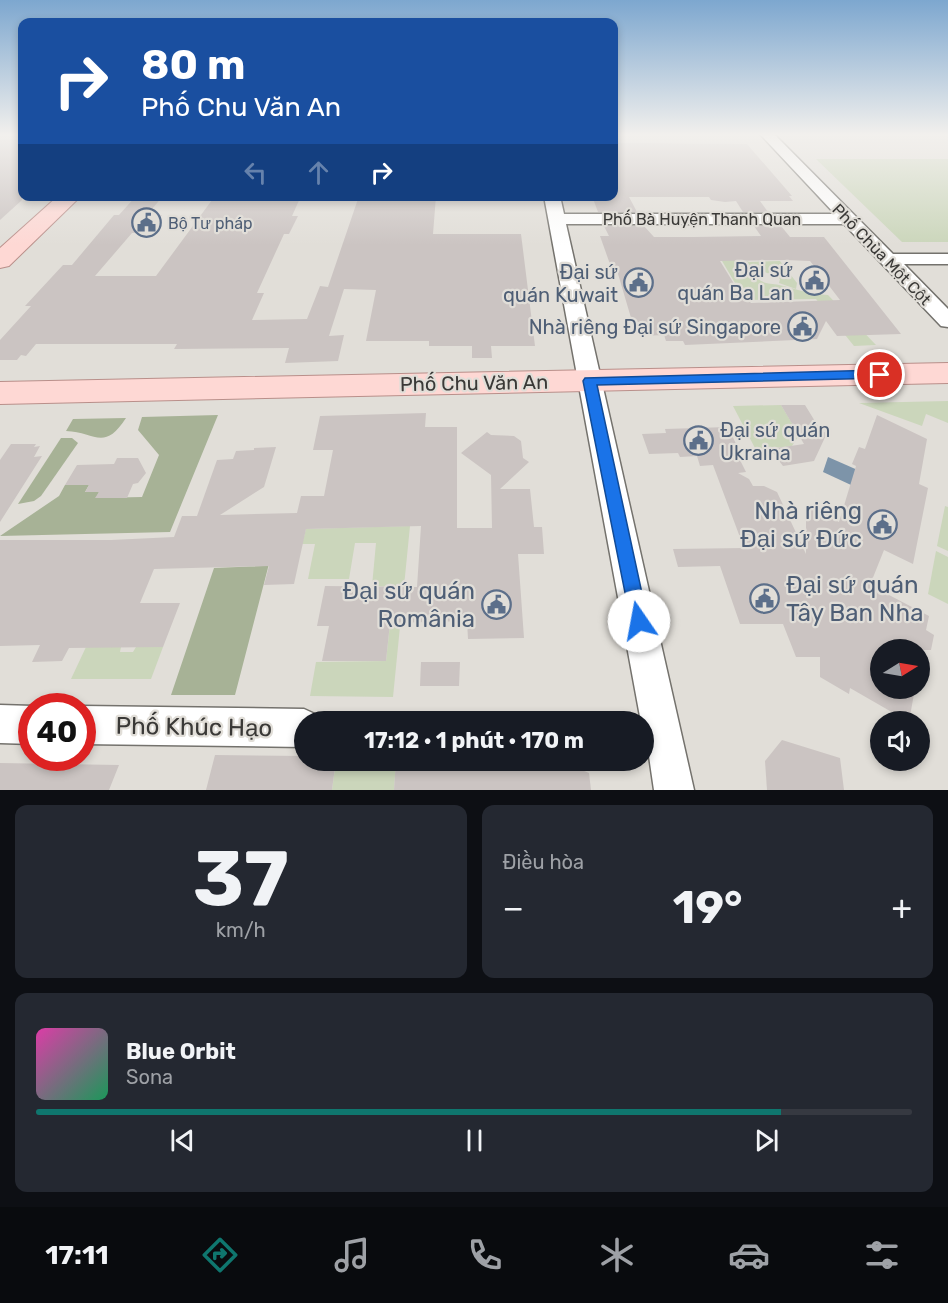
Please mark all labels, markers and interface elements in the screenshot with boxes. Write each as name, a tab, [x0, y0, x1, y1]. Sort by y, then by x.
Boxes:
text: 80 m	[141, 40, 245, 90]
icon: right	[42, 42, 120, 120]
text: Phố Chu Văn An	[141, 91, 341, 123]
icon: left	[239, 156, 272, 189]
icon: ahead	[302, 156, 335, 189]
icon: right	[365, 156, 398, 189]
street label: Phố Chùa Một Cột	[828, 199, 936, 309]
public building icon: Bộ Tư pháp	[131, 207, 163, 239]
street label: Phố Bà Huyện Thanh Quan	[603, 209, 801, 229]
place label: Bộ Tư pháp	[168, 214, 253, 233]
place label: Đại sứ quán Ba Lan	[677, 258, 793, 305]
place label: Đại sứ quán Kuwait	[503, 260, 618, 307]
public building icon: Đại sứ quán Ba Lan	[798, 265, 830, 297]
public building icon: Đại sứ quán Kuwait	[623, 267, 655, 299]
public building icon: Nhà riêng Đại sứ Singapore	[786, 311, 818, 343]
place label: Nhà riêng Đại sứ Singapore	[529, 315, 781, 339]
pin	[854, 349, 905, 400]
icon: arrive	[863, 358, 896, 391]
street label: Phố Chu Văn An	[400, 369, 548, 396]
place label: Đại sứ quán Ukraina	[720, 418, 830, 465]
public building icon: Đại sứ quán Ukraina	[683, 425, 715, 457]
place label: Nhà riêng Đại sứ Đức	[740, 497, 862, 553]
public building icon: Nhà riêng Đại sứ Đức	[867, 509, 899, 541]
place label: Đại sứ quán Tây Ban Nha	[786, 571, 923, 627]
place label: Đại sứ quán România	[342, 577, 475, 633]
public building icon: Đại sứ quán Tây Ban Nha	[749, 583, 781, 615]
public building icon: Đại sứ quán România	[480, 589, 512, 621]
position arrow	[607, 589, 671, 653]
north arrow	[870, 639, 930, 699]
map controls	[870, 639, 930, 771]
speed limit sign: 40	[18, 693, 96, 771]
street label: Phố Khúc Hạo	[115, 710, 273, 742]
button: sound	[870, 711, 930, 771]
text: 17:12 · 1 phút · 170 m	[364, 727, 584, 754]
text: 37	[193, 832, 289, 925]
text: Điều hòa	[503, 850, 584, 874]
text: 19°	[673, 881, 743, 934]
text: −	[503, 888, 524, 927]
text: +	[891, 888, 912, 927]
text: km/h	[216, 918, 266, 942]
text: Blue Orbit	[126, 1038, 236, 1065]
text: Sona	[126, 1065, 173, 1089]
icon: previous	[166, 1124, 199, 1157]
icon: pause	[458, 1124, 491, 1157]
icon: next	[750, 1124, 783, 1157]
icon: directions	[199, 1234, 241, 1276]
icon: music	[331, 1234, 373, 1276]
icon: phone	[464, 1234, 506, 1276]
icon: climate	[596, 1234, 638, 1276]
icon: car	[728, 1234, 770, 1276]
icon: filters	[861, 1234, 903, 1276]
text: 17:11	[45, 1239, 109, 1271]

